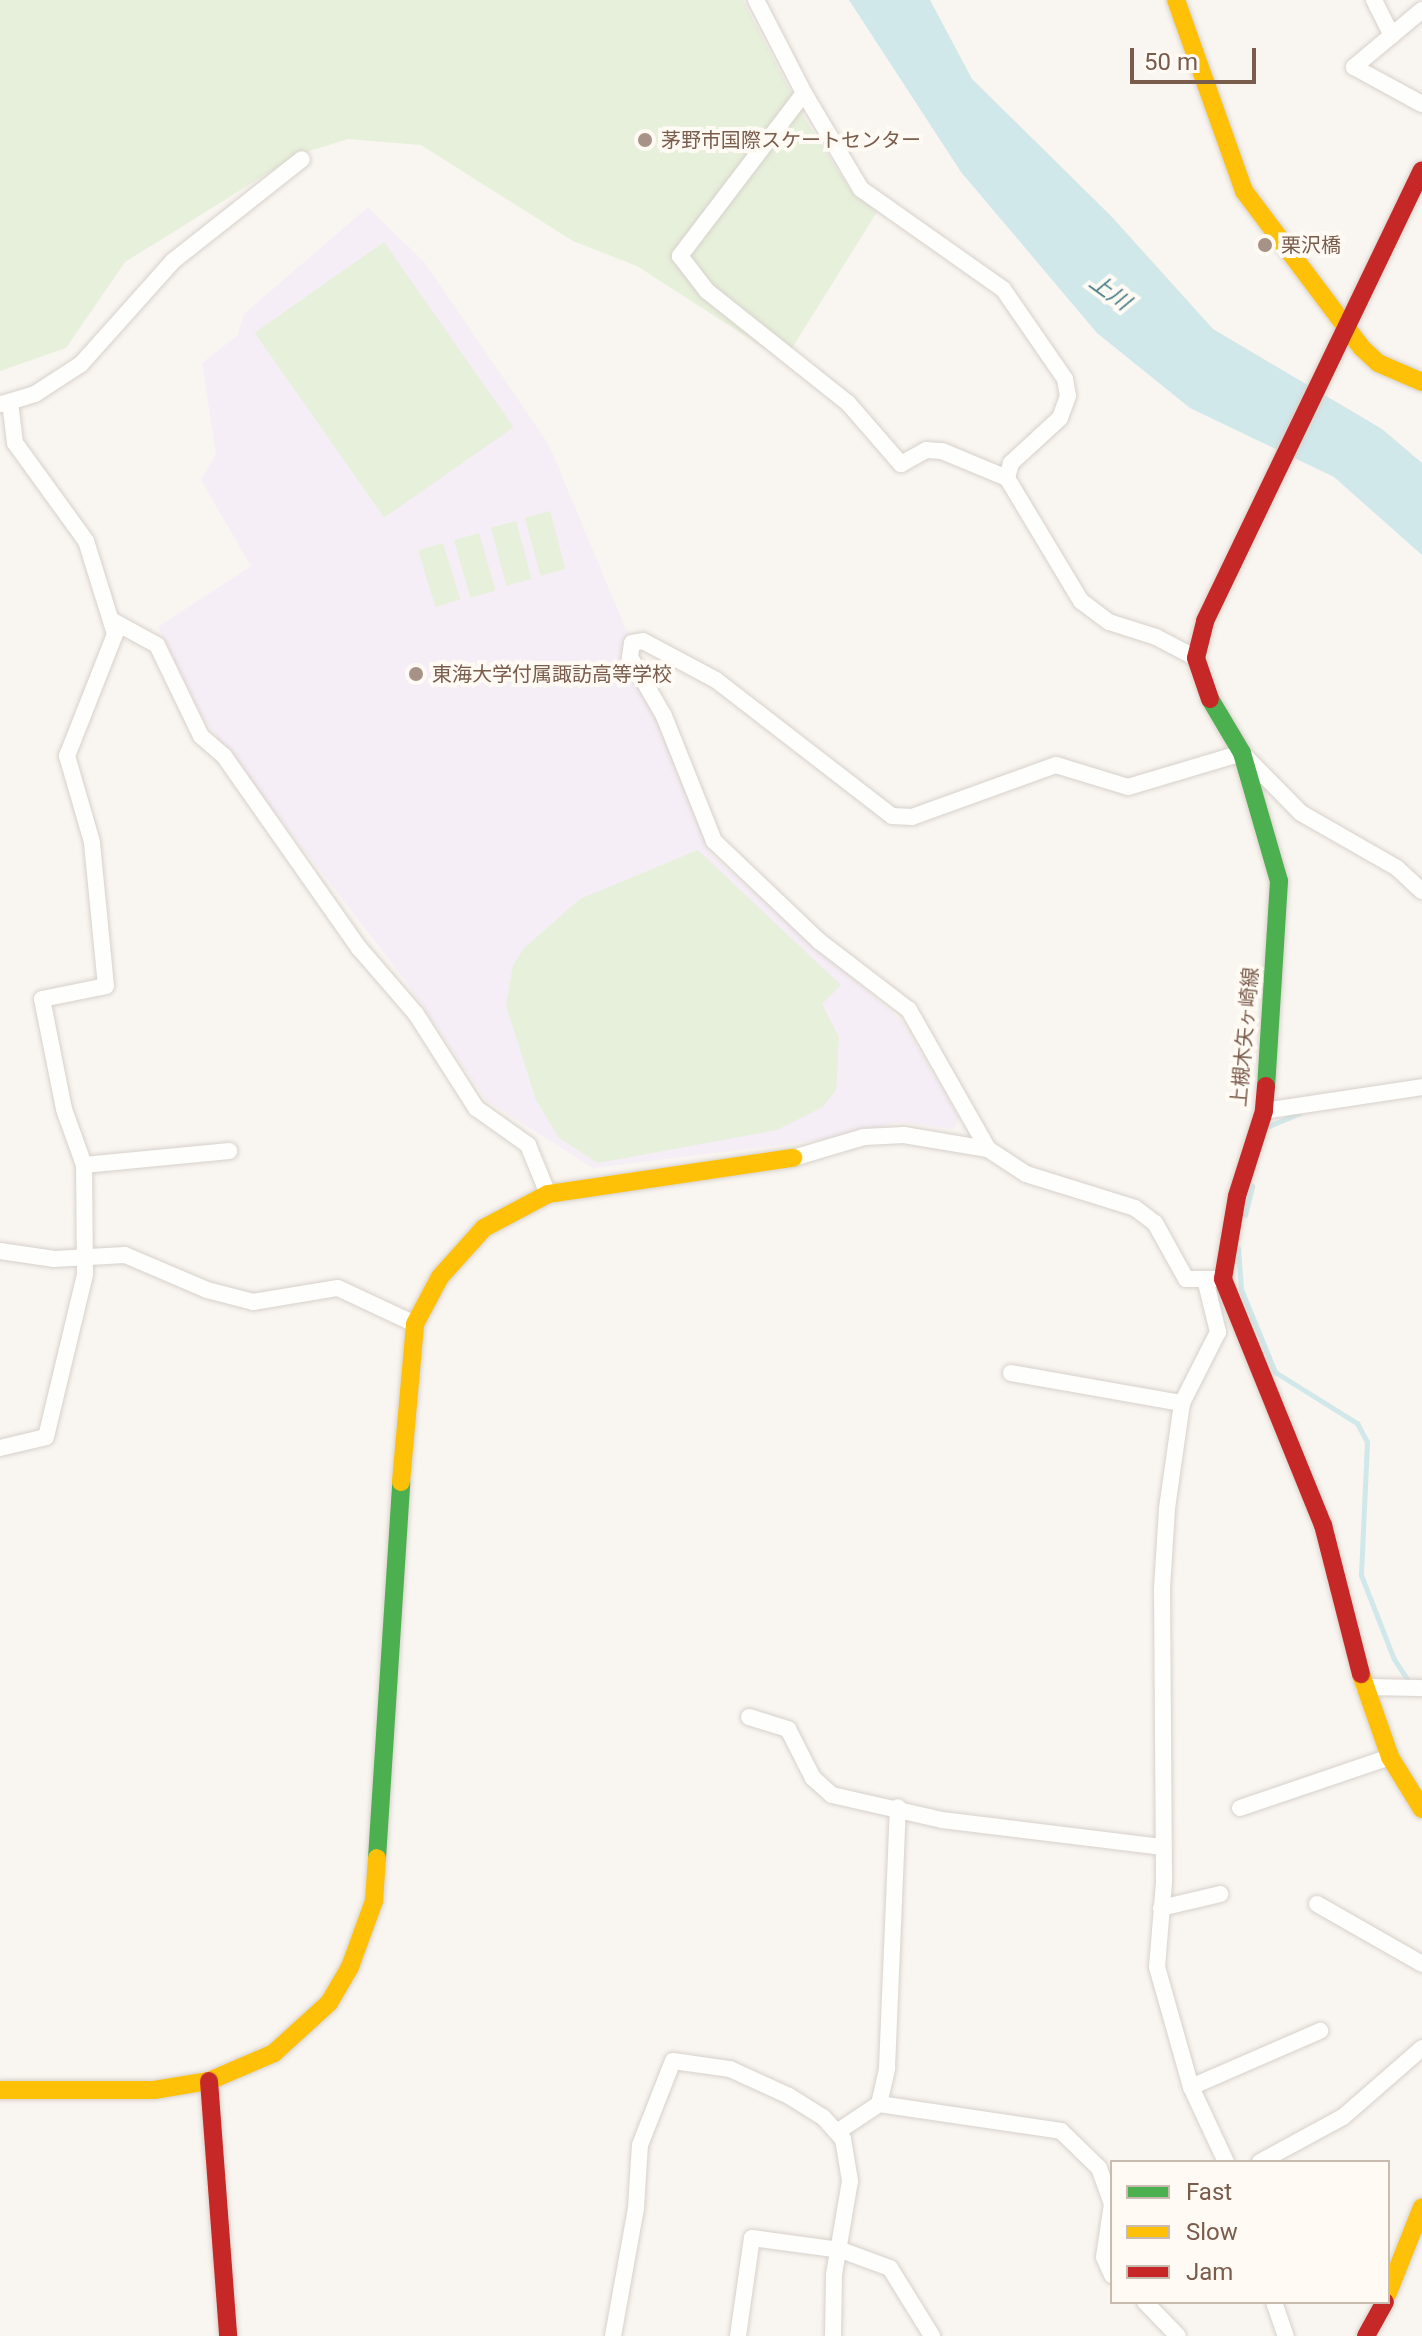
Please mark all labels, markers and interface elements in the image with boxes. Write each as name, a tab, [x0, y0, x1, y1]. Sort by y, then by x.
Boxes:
scale bar	[1134, 32, 1260, 82]
text: 50 m	[1144, 48, 1198, 76]
place label: 茅野市国際スケートセンター	[661, 128, 921, 152]
marker: 茅野市国際スケートセンター	[636, 131, 654, 149]
place label: 栗沢橋	[1281, 233, 1341, 257]
marker: 栗沢橋	[1256, 236, 1274, 254]
water label: 上川	[1084, 268, 1136, 316]
place label: 東海大学付属諏訪高等学校	[432, 662, 672, 686]
marker: 東海大学付属諏訪高等学校	[407, 665, 425, 683]
street label: 上槻木矢ヶ崎線	[1227, 966, 1263, 1108]
legend	[1110, 2160, 1390, 2304]
text: Fast	[1186, 2178, 1232, 2206]
text: Slow	[1186, 2218, 1238, 2246]
text: Jam	[1186, 2258, 1233, 2286]

